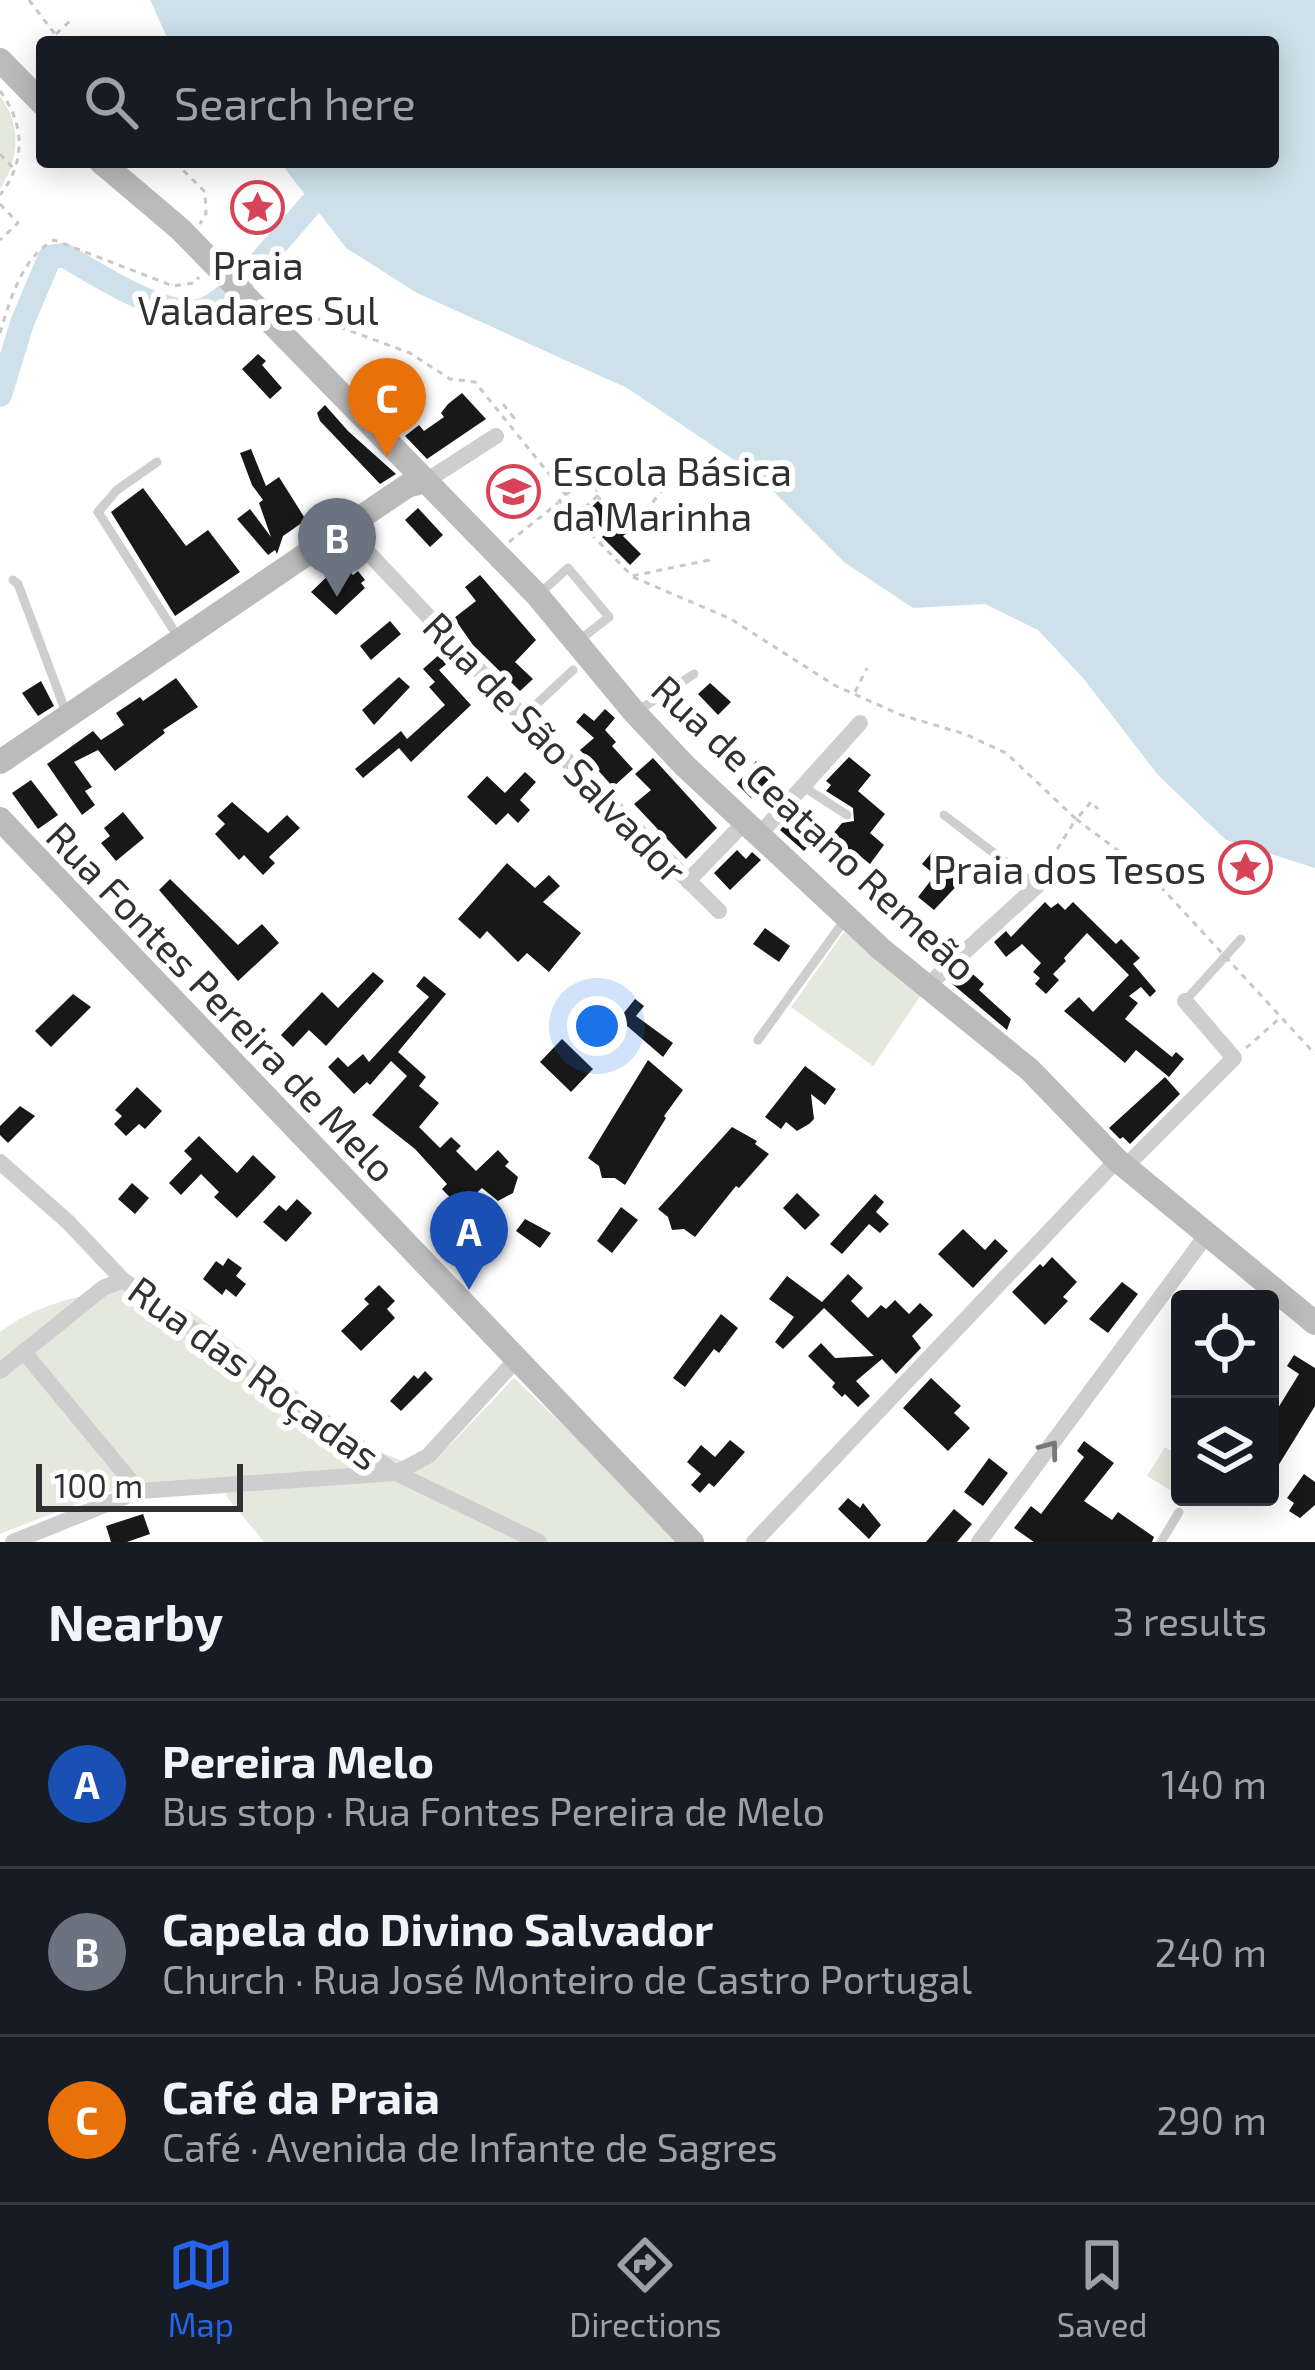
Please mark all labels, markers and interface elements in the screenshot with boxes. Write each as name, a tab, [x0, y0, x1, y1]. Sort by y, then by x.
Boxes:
search box	[36, 36, 1279, 168]
icon: search	[78, 69, 144, 135]
text: Search here	[174, 75, 416, 129]
place icon: Praia Valadares Sul	[230, 179, 286, 235]
place label: Praia Valadares Sul	[137, 241, 379, 333]
pin: C	[348, 358, 426, 457]
place label: Escola Básica da Marinha	[552, 447, 792, 539]
school or university icon: Escola Básica da Marinha	[485, 464, 541, 520]
pin: B	[298, 498, 376, 597]
street label: Rua de São Salvador	[415, 602, 697, 892]
street label: Rua de Ceatano Remeão	[643, 664, 987, 990]
street label: Rua Fontes Pereira de Melo	[38, 811, 406, 1191]
place icon: Praia dos Tesos	[1217, 840, 1273, 896]
place label: Praia dos Tesos	[933, 845, 1206, 892]
your location	[567, 996, 627, 1056]
pin: A	[430, 1191, 508, 1290]
street label: Rua das Roçadas	[119, 1265, 390, 1480]
map controls	[1171, 1290, 1279, 1506]
button: locate	[1171, 1290, 1279, 1398]
button: layers	[1171, 1398, 1279, 1506]
one-way arrow	[1036, 1441, 1057, 1463]
scale bar	[36, 1458, 243, 1511]
text: 100 m	[54, 1465, 143, 1505]
text: Nearby	[48, 1590, 223, 1651]
text: 3 results	[1113, 1597, 1267, 1644]
text: Pereira Melo	[162, 1733, 434, 1787]
text: A	[74, 1760, 100, 1807]
text: 140 m	[1161, 1760, 1267, 1807]
text: Bus stop · Rua Fontes Pereira de Melo	[162, 1787, 825, 1834]
text: Capela do Divino Salvador	[162, 1901, 713, 1955]
text: B	[75, 1928, 99, 1975]
text: 240 m	[1155, 1928, 1267, 1975]
text: Church · Rua José Monteiro de Castro Portugal	[162, 1955, 972, 2002]
text: Café da Praia	[162, 2069, 440, 2123]
text: C	[76, 2096, 98, 2143]
text: 290 m	[1156, 2096, 1267, 2143]
text: Café · Avenida de Infante de Sagres	[162, 2123, 778, 2170]
tab: Map	[168, 2232, 234, 2344]
tab: Directions	[569, 2232, 721, 2344]
tab: Saved	[1057, 2232, 1147, 2344]

